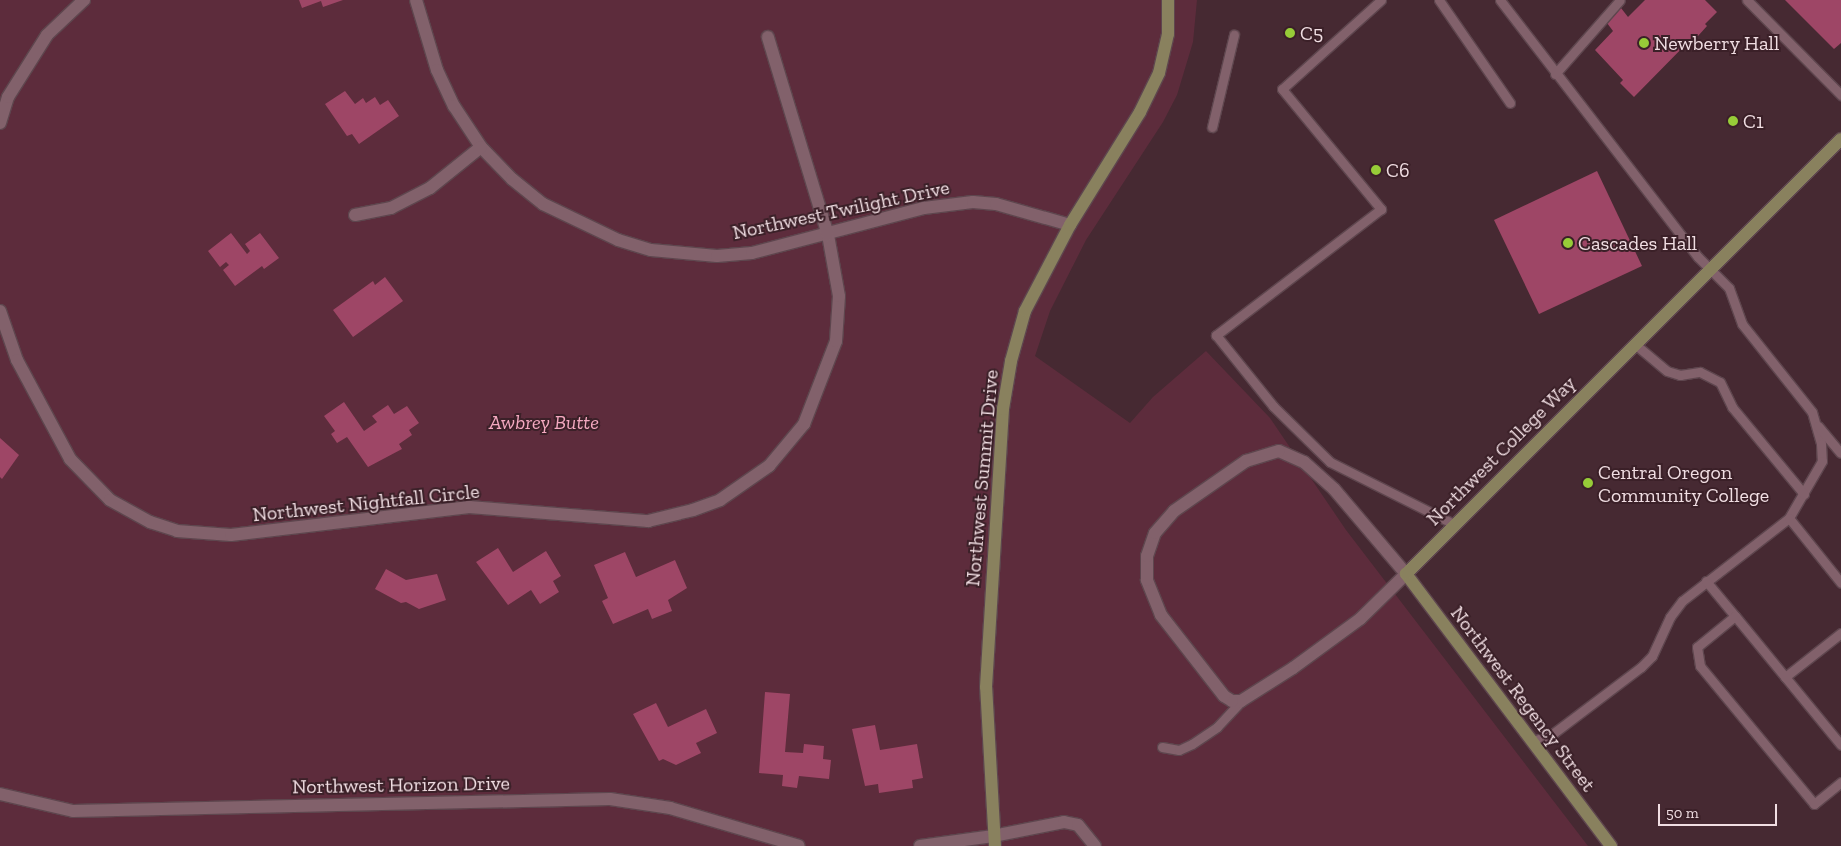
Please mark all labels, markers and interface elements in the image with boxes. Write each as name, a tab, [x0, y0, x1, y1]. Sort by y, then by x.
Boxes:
place label: C5	[1300, 21, 1323, 45]
marker: C5	[1284, 27, 1296, 39]
place label: Newberry Hall	[1654, 31, 1780, 55]
marker: Newberry Hall	[1638, 37, 1650, 49]
place label: C1	[1743, 109, 1764, 133]
marker: C1	[1727, 115, 1739, 127]
place label: C6	[1386, 158, 1410, 182]
marker: C6	[1370, 164, 1382, 176]
street label: Northwest Twilight Drive	[730, 175, 952, 245]
place label: Cascades Hall	[1578, 231, 1697, 255]
marker: Cascades Hall	[1562, 237, 1574, 249]
street label: Northwest Summit Drive	[961, 369, 1003, 587]
street label: Northwest College Way	[1421, 371, 1581, 531]
park label: Awbrey Butte	[489, 410, 599, 434]
place label: Central Oregon Community College	[1598, 460, 1770, 507]
marker: Central Oregon Community College	[1582, 477, 1594, 489]
street label: Northwest Nightfall Circle	[251, 479, 481, 527]
street label: Northwest Regency Street	[1445, 601, 1601, 797]
street label: Northwest Horizon Drive	[292, 771, 510, 799]
scale bar	[1661, 794, 1780, 826]
text: 50 m	[1666, 804, 1699, 822]

